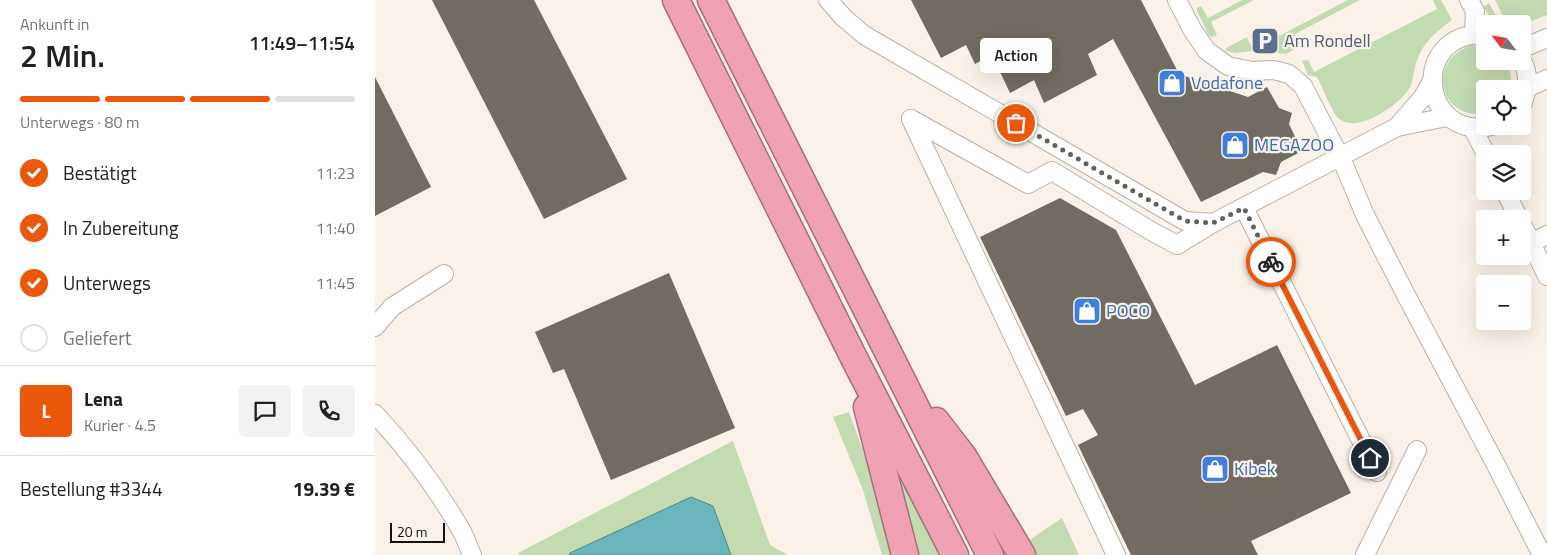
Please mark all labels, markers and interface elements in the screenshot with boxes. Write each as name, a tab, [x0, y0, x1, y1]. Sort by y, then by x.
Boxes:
text: Ankunft in	[20, 12, 89, 36]
north arrow	[1476, 15, 1531, 70]
map controls	[1476, 15, 1531, 330]
parking icon: Am Rondell	[1250, 26, 1280, 56]
place label: Am Rondell	[1284, 27, 1371, 54]
text: 11:49–11:54	[249, 28, 355, 57]
text: 2 Min.	[20, 31, 105, 79]
callout: Action	[980, 38, 1052, 73]
text: Action	[994, 43, 1038, 67]
shop icon: Vodafone	[1157, 68, 1187, 98]
place label: Vodafone	[1191, 69, 1263, 96]
button: locate	[1476, 80, 1531, 135]
pin	[995, 102, 1037, 144]
icon: bag	[1002, 109, 1030, 137]
text: Unterwegs · 80 m	[20, 110, 139, 134]
shop icon: MEGAZOO	[1220, 130, 1250, 160]
place label: MEGAZOO	[1254, 131, 1334, 158]
button: layers	[1476, 145, 1531, 200]
text: Bestätigt	[63, 158, 137, 187]
icon: check	[20, 159, 48, 187]
text: 11:23	[316, 161, 355, 185]
button: +	[1476, 210, 1531, 265]
text: In Zubereitung	[63, 213, 179, 242]
icon: check	[20, 214, 48, 242]
text: 11:40	[316, 216, 355, 240]
courier	[1246, 237, 1296, 287]
icon: bike	[1257, 248, 1285, 276]
text: Unterwegs	[63, 268, 151, 297]
icon: check	[20, 269, 48, 297]
text: 11:45	[316, 271, 355, 295]
button: −	[1476, 275, 1531, 330]
shop icon: POCO	[1072, 296, 1102, 326]
place label: POCO	[1106, 297, 1150, 324]
text: Geliefert	[63, 323, 131, 352]
text: Lena	[84, 384, 123, 413]
button: chat	[239, 385, 291, 437]
button: phone	[303, 385, 355, 437]
text: L	[42, 396, 50, 425]
text: Kurier · 4.5	[84, 413, 156, 437]
pin	[1349, 437, 1391, 479]
icon: home	[1356, 444, 1384, 472]
shop icon: Kibek	[1200, 454, 1230, 484]
place label: Kibek	[1234, 455, 1276, 482]
text: Bestellung #3344	[20, 474, 163, 503]
text: 19.39 €	[293, 474, 355, 503]
scale bar	[390, 520, 445, 543]
text: 20 m	[397, 521, 427, 542]

